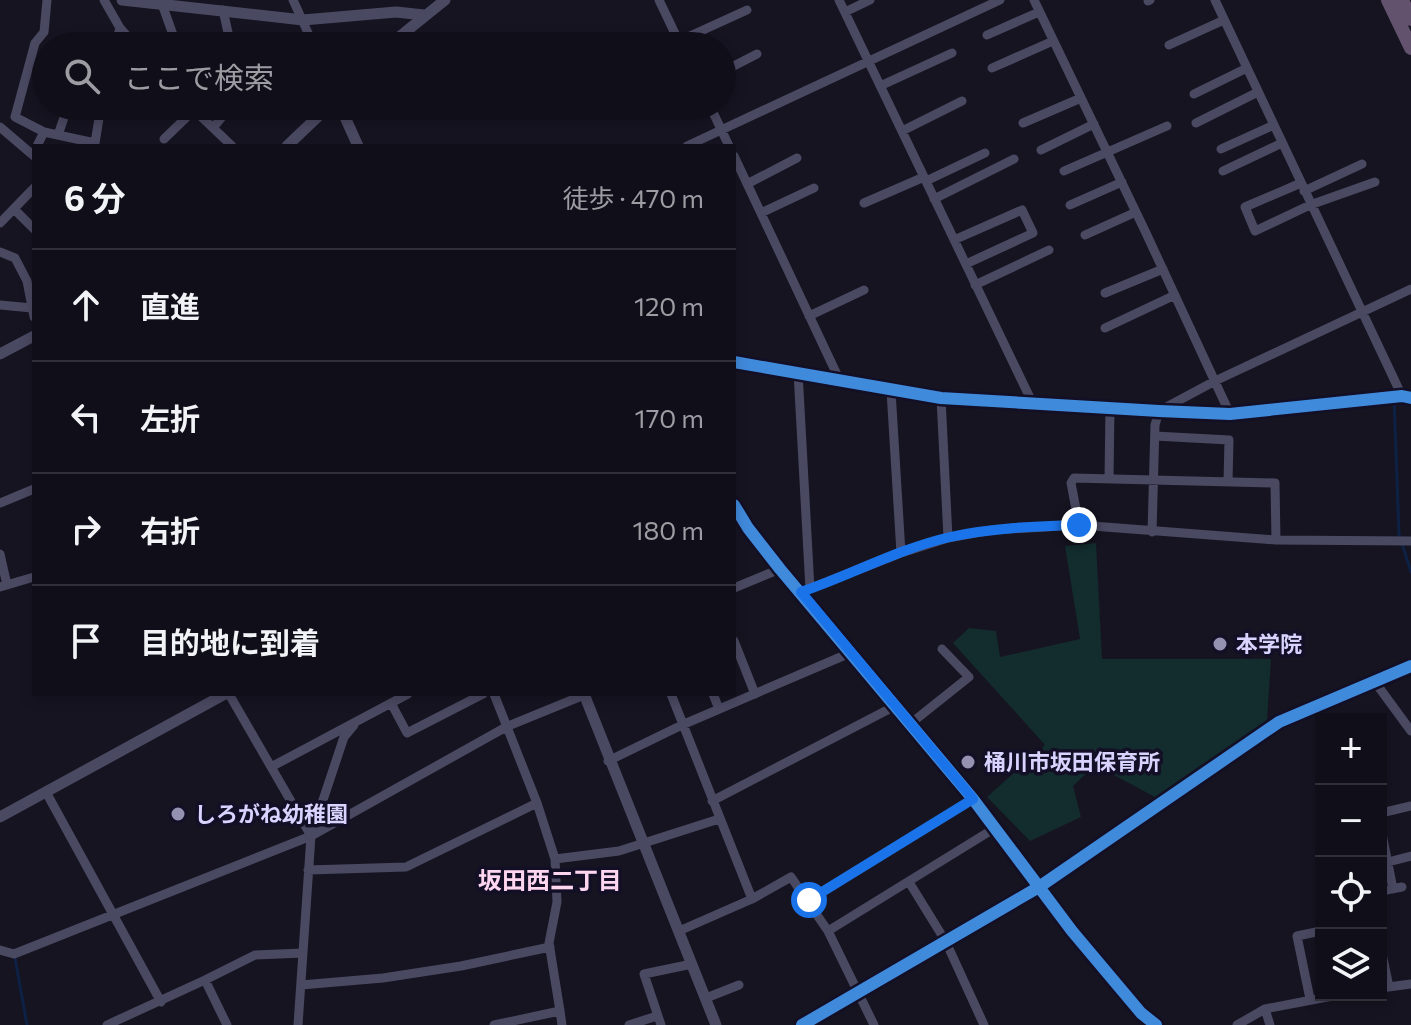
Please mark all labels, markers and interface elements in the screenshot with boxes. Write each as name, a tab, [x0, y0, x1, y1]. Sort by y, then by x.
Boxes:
search box	[32, 32, 736, 120]
icon: search	[60, 54, 104, 98]
text: ここで検索	[124, 58, 274, 95]
text: 6 分	[64, 176, 125, 218]
text: 徒歩 · 470 m	[563, 182, 704, 213]
icon: ahead	[64, 283, 108, 327]
text: 直進	[140, 287, 200, 324]
text: 120 m	[634, 290, 704, 321]
icon: left	[64, 395, 108, 439]
text: 左折	[140, 399, 200, 436]
text: 170 m	[635, 402, 704, 433]
icon: right	[64, 507, 108, 551]
route end	[1061, 507, 1097, 543]
text: 右折	[140, 511, 200, 548]
text: 180 m	[632, 514, 704, 545]
icon: arrive	[64, 619, 108, 663]
text: 目的地に到着	[140, 623, 320, 660]
place label: 本学院	[1236, 630, 1302, 657]
marker: 本学院	[1211, 635, 1229, 653]
map controls	[1315, 713, 1387, 1001]
button: +	[1315, 713, 1387, 785]
place label: 桶川市坂田保育所	[984, 748, 1160, 775]
marker: 桶川市坂田保育所	[959, 753, 977, 771]
button: −	[1315, 785, 1387, 857]
place label: しろがね幼稚園	[194, 800, 348, 827]
marker: しろがね幼稚園	[169, 805, 187, 823]
button: locate	[1315, 857, 1387, 929]
district label: 坂田西二丁目	[478, 865, 622, 894]
route start	[791, 882, 827, 918]
button: layers	[1315, 929, 1387, 1001]

